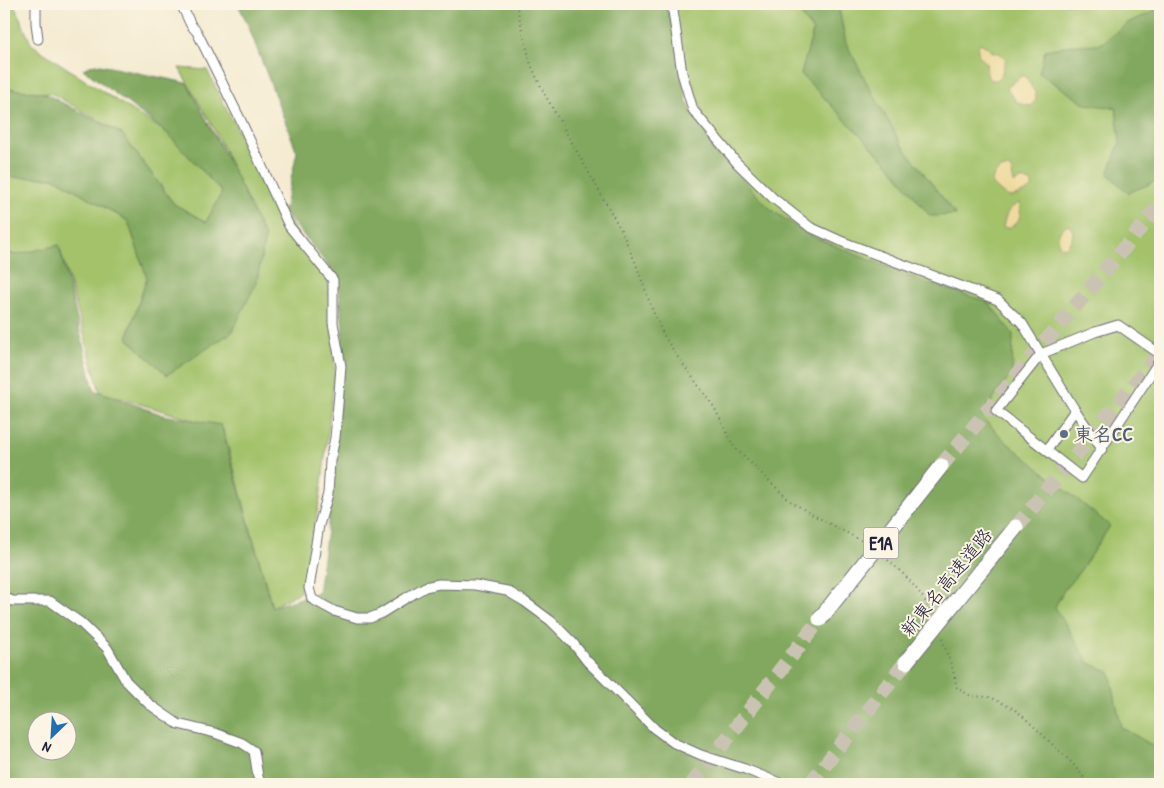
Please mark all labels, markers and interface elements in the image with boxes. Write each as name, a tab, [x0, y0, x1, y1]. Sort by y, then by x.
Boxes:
place label: 東名CC	[1074, 421, 1133, 447]
marker: 東名CC	[1058, 428, 1070, 440]
street label: 新東名高速道路	[894, 522, 998, 642]
road number: E1A	[864, 528, 898, 558]
north arrow	[28, 710, 78, 760]
text: N	[38, 738, 54, 758]

